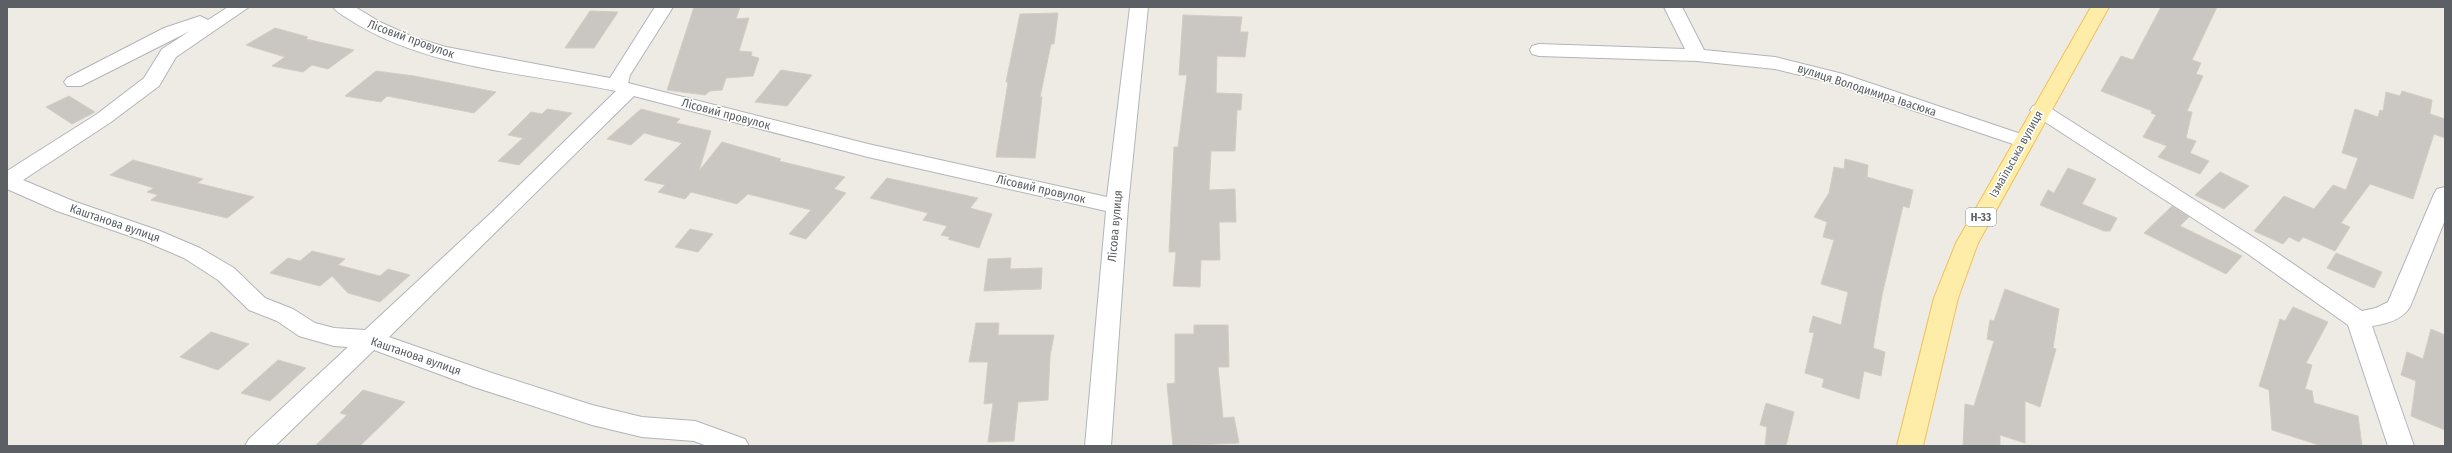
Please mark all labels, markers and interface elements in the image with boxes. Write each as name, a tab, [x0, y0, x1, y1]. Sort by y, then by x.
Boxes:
street label: Лісовий провулок	[366, 17, 457, 61]
street label: вулиця Володимира Івасюка	[1796, 61, 1938, 119]
street label: Лісовий провулок	[680, 95, 772, 133]
street label: Ізмаїльська вулиця	[1986, 108, 2046, 200]
street label: Лісовий провулок	[995, 172, 1087, 206]
street label: Лісова вулиця	[1105, 190, 1125, 262]
street label: Каштанова вулиця	[68, 201, 162, 245]
road number: Н-33	[1966, 208, 1996, 226]
street label: Каштанова вулиця	[369, 334, 463, 378]

